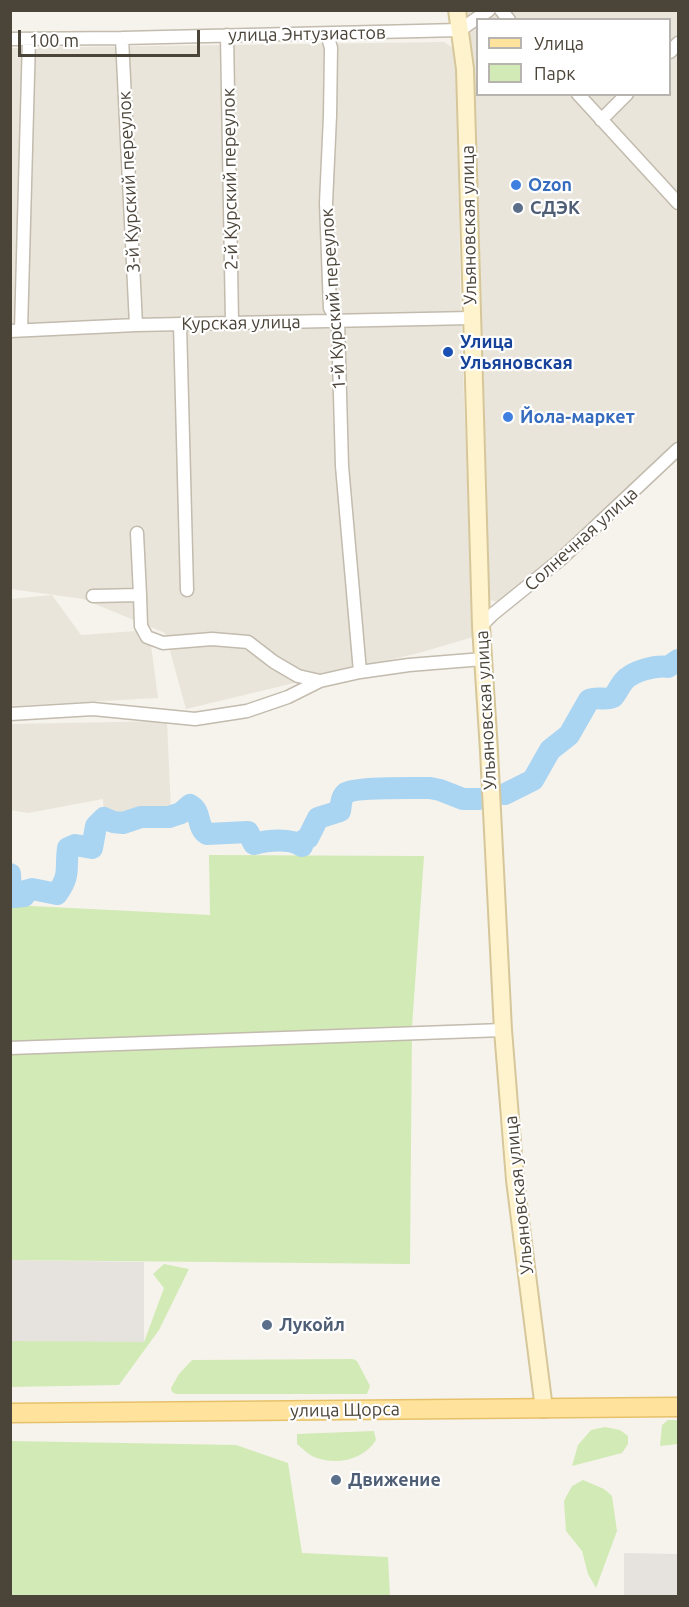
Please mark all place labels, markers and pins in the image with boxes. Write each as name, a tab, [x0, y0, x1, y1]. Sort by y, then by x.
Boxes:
place label: Ozon	[528, 174, 572, 196]
marker: Ozon	[509, 178, 523, 192]
place label: СДЭК	[530, 197, 580, 219]
marker: СДЭК	[511, 201, 525, 215]
place label: Улица Ульяновская	[460, 331, 573, 374]
marker: Улица Ульяновская	[441, 345, 455, 359]
place label: Йола-маркет	[520, 406, 635, 428]
marker: Йола-маркет	[501, 410, 515, 424]
place label: Лукойл	[279, 1314, 345, 1336]
marker: Лукойл	[260, 1318, 274, 1332]
place label: Движение	[348, 1469, 441, 1491]
marker: Движение	[329, 1473, 343, 1487]

